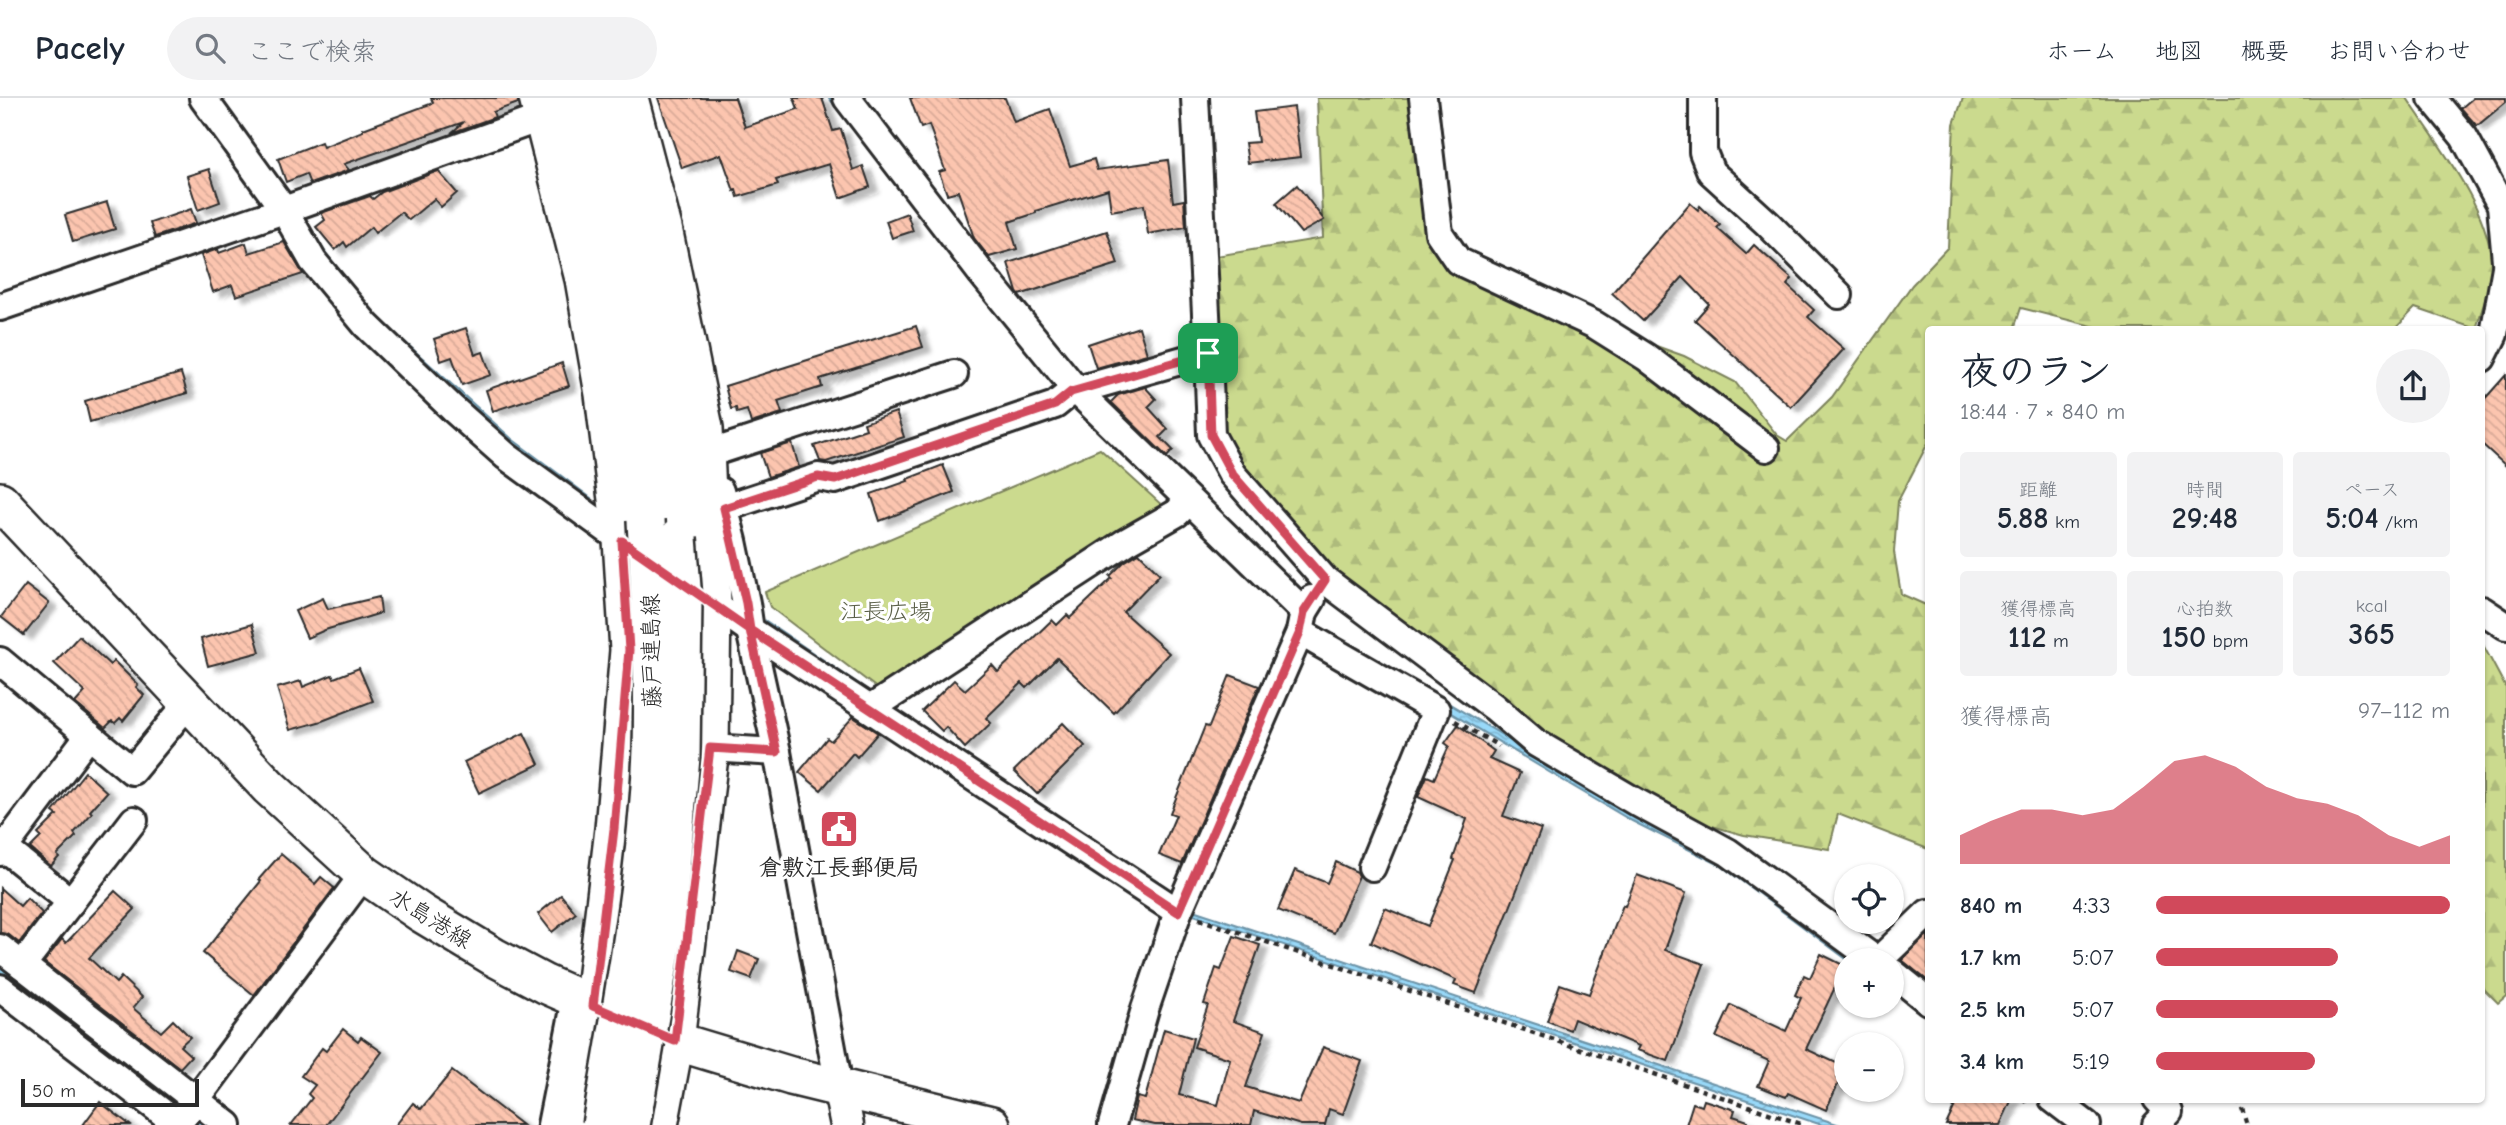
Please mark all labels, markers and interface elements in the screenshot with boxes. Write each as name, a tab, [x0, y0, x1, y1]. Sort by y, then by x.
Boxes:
search box	[167, 17, 657, 80]
text: Pacely	[35, 29, 125, 67]
icon: search	[191, 29, 229, 67]
text: ここで検索	[247, 37, 377, 67]
text: ホーム	[2046, 37, 2117, 65]
text: 地図	[2155, 37, 2203, 65]
text: 概要	[2241, 37, 2289, 65]
text: お問い合わせ	[2327, 37, 2471, 65]
pin	[1178, 323, 1238, 383]
icon: arrive	[1189, 334, 1227, 372]
button: share	[2376, 349, 2450, 423]
text: 夜のラン	[1960, 350, 2112, 394]
text: 18:44 · 7 × 840 m	[1960, 398, 2125, 425]
text: 距離	[2019, 479, 2057, 501]
text: 時間	[2186, 479, 2224, 501]
text: ペース	[2344, 479, 2400, 501]
text: 5.88	[1997, 501, 2049, 536]
text: 29:48	[2172, 501, 2238, 536]
text: 5:04	[2325, 501, 2379, 536]
text: km	[2049, 511, 2080, 533]
text: /km	[2379, 511, 2418, 533]
street label: 藤戸連島線	[637, 593, 666, 709]
text: kcal	[2356, 595, 2388, 617]
park label: 江長広場	[840, 598, 932, 625]
text: 獲得標高	[2000, 598, 2076, 620]
text: 心拍数	[2176, 598, 2234, 620]
text: 365	[2348, 617, 2395, 652]
text: 112	[2008, 620, 2047, 655]
text: 150	[2161, 620, 2206, 655]
text: m	[2047, 630, 2069, 652]
text: bpm	[2206, 630, 2249, 652]
text: 97–112 m	[2358, 697, 2450, 724]
text: 獲得標高	[1960, 703, 2052, 730]
public building icon: 倉敷江長郵便局	[818, 808, 860, 850]
place label: 倉敷江長郵便局	[759, 854, 920, 881]
map controls	[1834, 864, 1904, 1102]
button: locate	[1834, 864, 1904, 934]
street label: 水島港線	[385, 883, 477, 954]
text: 840 m	[1960, 892, 2022, 919]
text: 4:33	[2072, 892, 2111, 919]
text: 1.7 km	[1960, 944, 2021, 971]
text: 5:07	[2072, 944, 2114, 971]
button: +	[1834, 948, 1904, 1018]
text: 2.5 km	[1960, 996, 2026, 1023]
text: 5:07	[2072, 996, 2114, 1023]
button: −	[1834, 1032, 1904, 1102]
text: 3.4 km	[1960, 1048, 2024, 1075]
text: 5:19	[2072, 1048, 2110, 1075]
scale bar	[21, 1076, 200, 1108]
text: 50 m	[32, 1080, 76, 1102]

